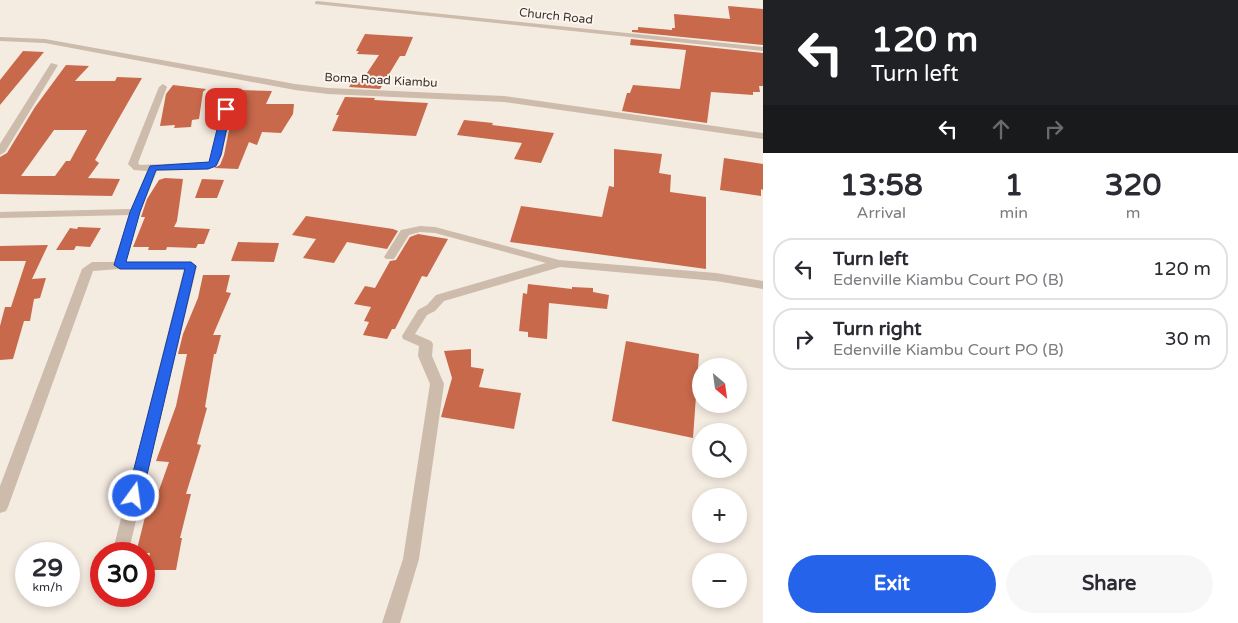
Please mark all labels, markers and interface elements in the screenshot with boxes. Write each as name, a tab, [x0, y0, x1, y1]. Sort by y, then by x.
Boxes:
street label: Church Road	[518, 5, 594, 27]
text: 120 m	[871, 19, 978, 61]
icon: left	[788, 20, 853, 85]
text: Turn left	[871, 61, 959, 87]
street label: Boma Road Kiambu	[324, 70, 438, 90]
pin	[205, 88, 247, 130]
icon: arrive	[212, 95, 240, 123]
icon: left	[934, 115, 962, 143]
icon: ahead	[987, 115, 1015, 143]
icon: right	[1040, 115, 1068, 143]
text: 13:58	[840, 167, 923, 204]
text: 1	[1004, 167, 1023, 204]
text: 320	[1105, 167, 1161, 204]
text: Arrival	[857, 203, 906, 223]
text: min	[1000, 203, 1028, 223]
text: m	[1126, 203, 1140, 223]
text: Turn left	[833, 248, 909, 270]
icon: left	[790, 255, 818, 283]
text: 120 m	[1153, 258, 1211, 280]
text: Edenville Kiambu Court PO (B)	[833, 270, 1064, 290]
text: Turn right	[833, 318, 921, 340]
icon: right	[790, 325, 818, 353]
text: 30 m	[1165, 328, 1211, 350]
text: Edenville Kiambu Court PO (B)	[833, 340, 1064, 360]
north arrow	[692, 358, 748, 412]
map controls	[692, 358, 747, 608]
button: search	[692, 423, 747, 478]
position arrow	[107, 469, 159, 521]
button: +	[692, 488, 747, 543]
speed limit sign: 30	[90, 542, 155, 607]
text: 29	[32, 553, 63, 583]
button: −	[692, 553, 747, 608]
button: Exit	[788, 555, 996, 613]
button: Share	[1006, 555, 1213, 613]
text: km/h	[32, 580, 63, 594]

